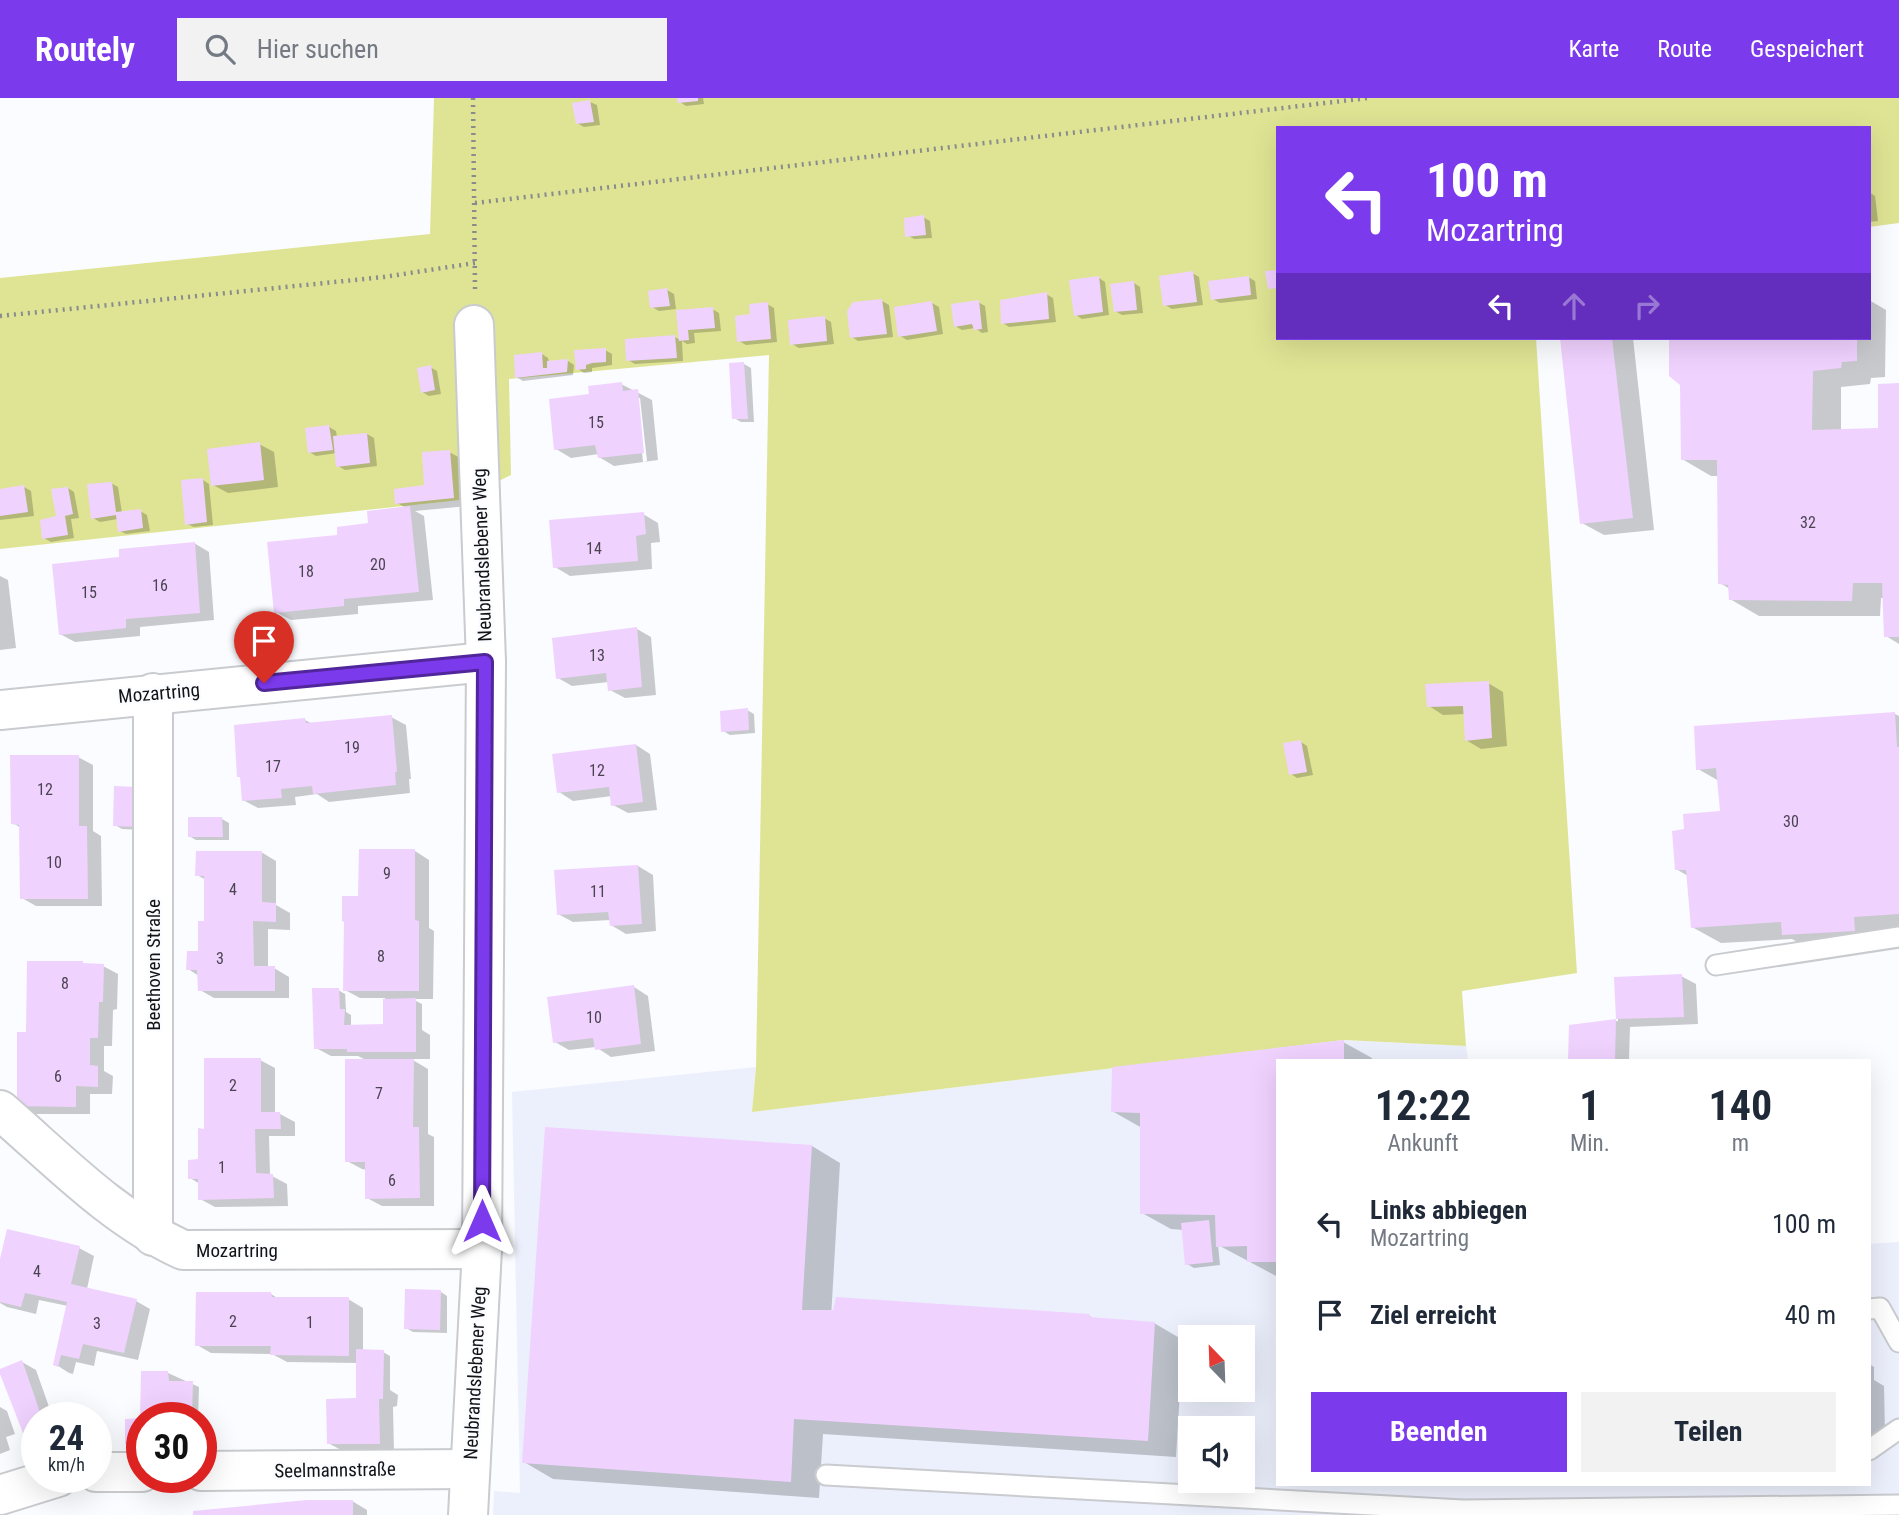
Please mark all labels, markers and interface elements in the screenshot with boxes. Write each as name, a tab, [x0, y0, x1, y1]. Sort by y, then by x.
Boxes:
search box	[177, 18, 667, 81]
text: Routely	[35, 30, 135, 69]
icon: search	[201, 30, 239, 68]
text: Hier suchen	[257, 34, 379, 64]
text: Karte	[1569, 35, 1619, 63]
text: Route	[1657, 35, 1712, 63]
text: Gespeichert	[1750, 35, 1864, 63]
text: 100 m	[1426, 152, 1548, 209]
icon: left	[1311, 154, 1402, 245]
text: Mozartring	[1426, 211, 1564, 249]
icon: left	[1482, 287, 1520, 325]
icon: ahead	[1555, 287, 1593, 325]
icon: right	[1628, 287, 1666, 325]
house number: 15	[588, 413, 604, 432]
street label: Neubrandslebener Weg	[467, 468, 497, 642]
house number: 32	[1800, 513, 1816, 532]
house number: 14	[586, 539, 602, 558]
house number: 20	[370, 555, 386, 574]
house number: 18	[298, 562, 314, 581]
house number: 16	[152, 576, 168, 595]
house number: 15	[81, 583, 97, 602]
pin	[234, 611, 294, 683]
icon: arrive	[245, 622, 283, 660]
house number: 13	[589, 646, 605, 665]
street label: Mozartring	[117, 678, 201, 708]
house number: 19	[344, 738, 360, 757]
house number: 17	[265, 757, 281, 776]
house number: 12	[589, 761, 605, 780]
house number: 12	[37, 780, 53, 799]
house number: 30	[1783, 812, 1799, 831]
house number: 10	[46, 853, 62, 872]
house number: 9	[383, 864, 391, 883]
house number: 4	[229, 880, 237, 899]
house number: 11	[590, 882, 606, 901]
street label: Beethoven Straße	[142, 899, 165, 1031]
house number: 8	[377, 947, 385, 966]
house number: 3	[216, 949, 224, 968]
house number: 8	[61, 974, 69, 993]
house number: 10	[586, 1008, 602, 1027]
house number: 6	[54, 1067, 62, 1086]
house number: 2	[229, 1076, 237, 1095]
text: 12:22	[1375, 1081, 1471, 1130]
text: 1	[1579, 1081, 1600, 1130]
text: 140	[1709, 1081, 1772, 1130]
house number: 7	[375, 1084, 383, 1103]
text: Ankunft	[1387, 1130, 1459, 1157]
text: Min.	[1570, 1130, 1610, 1157]
text: m	[1732, 1130, 1749, 1157]
house number: 1	[218, 1158, 226, 1177]
house number: 6	[388, 1171, 396, 1190]
position arrow	[445, 1184, 519, 1258]
text: Links abbiegen	[1370, 1195, 1527, 1225]
icon: left	[1311, 1205, 1349, 1243]
text: 100 m	[1772, 1209, 1836, 1239]
text: Mozartring	[1370, 1225, 1469, 1252]
street label: Mozartring	[196, 1239, 278, 1262]
house number: 4	[33, 1262, 41, 1281]
street label: Neubrandslebener Weg	[459, 1286, 491, 1460]
icon: arrive	[1311, 1296, 1349, 1334]
text: Ziel erreicht	[1370, 1300, 1496, 1330]
text: 40 m	[1785, 1300, 1836, 1330]
house number: 2	[229, 1312, 237, 1331]
house number: 1	[306, 1313, 314, 1332]
house number: 3	[93, 1314, 101, 1333]
north arrow	[1178, 1325, 1255, 1402]
map controls	[1178, 1325, 1255, 1493]
button: Beenden	[1311, 1392, 1567, 1472]
button: Teilen	[1581, 1392, 1836, 1472]
speed limit sign: 30	[126, 1402, 217, 1493]
button: sound	[1178, 1416, 1255, 1493]
text: 24	[49, 1418, 84, 1459]
text: km/h	[48, 1454, 85, 1475]
street label: Seelmannstraße	[274, 1457, 396, 1483]

